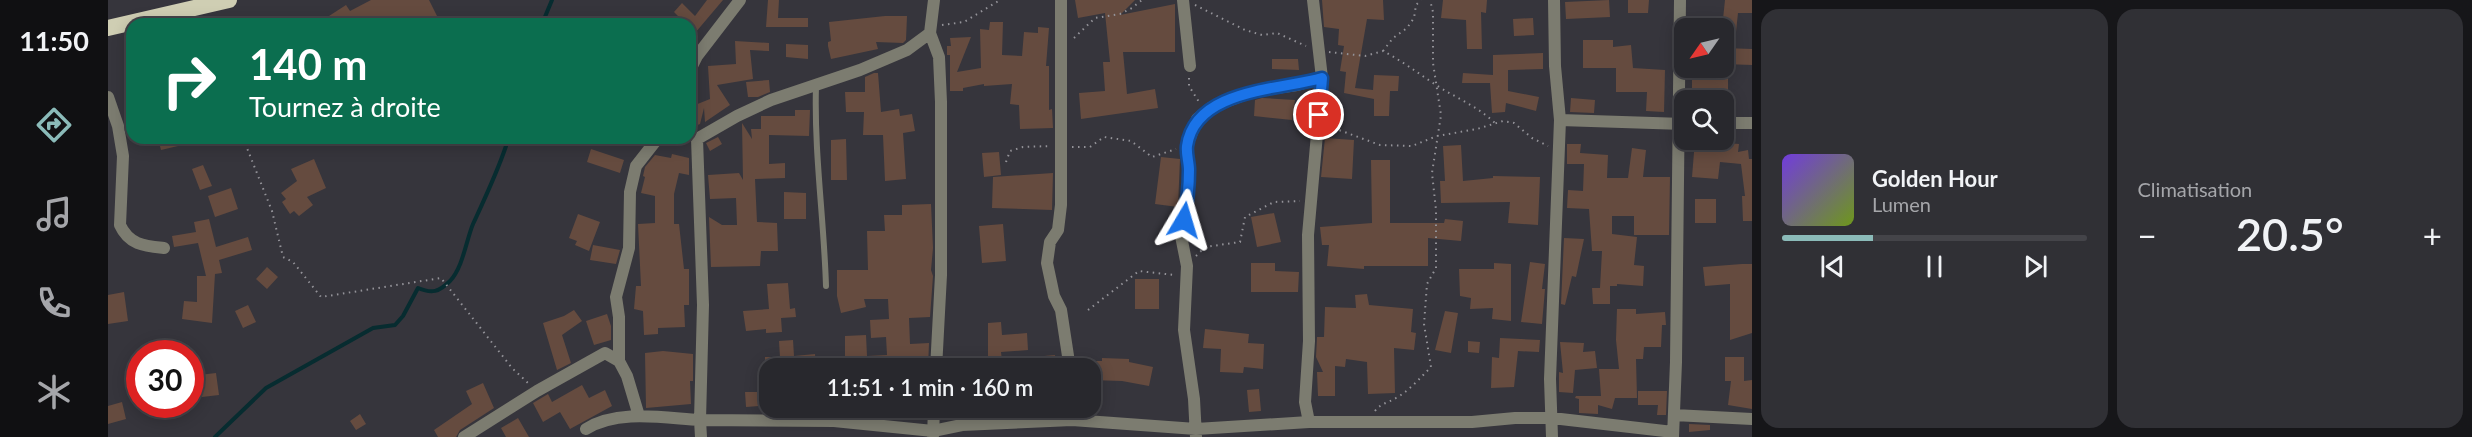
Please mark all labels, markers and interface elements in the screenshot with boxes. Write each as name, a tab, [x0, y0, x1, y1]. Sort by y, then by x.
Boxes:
north arrow	[1674, 18, 1734, 78]
map controls	[1674, 18, 1734, 150]
text: 11:50	[19, 24, 89, 57]
text: 140 m	[249, 39, 367, 89]
icon: right	[150, 42, 228, 120]
pin	[1293, 89, 1344, 140]
text: Tournez à droite	[249, 90, 441, 123]
button: search	[1674, 90, 1734, 150]
icon: arrive	[1302, 98, 1335, 131]
icon: directions	[33, 104, 75, 146]
text: Golden Hour	[1872, 165, 1998, 192]
text: Climatisation	[2138, 177, 2252, 201]
position arrow	[1152, 188, 1216, 252]
text: Lumen	[1872, 192, 1931, 216]
icon: music	[33, 193, 75, 235]
text: 20.5°	[2236, 207, 2344, 261]
text: −	[2138, 215, 2157, 255]
text: +	[2423, 215, 2442, 255]
icon: previous	[1816, 250, 1849, 283]
icon: pause	[1918, 250, 1951, 283]
icon: next	[2019, 250, 2052, 283]
icon: phone	[33, 282, 75, 324]
speed limit sign: 30	[126, 340, 204, 418]
icon: climate	[33, 371, 75, 413]
text: 11:51 · 1 min · 160 m	[827, 374, 1033, 401]

